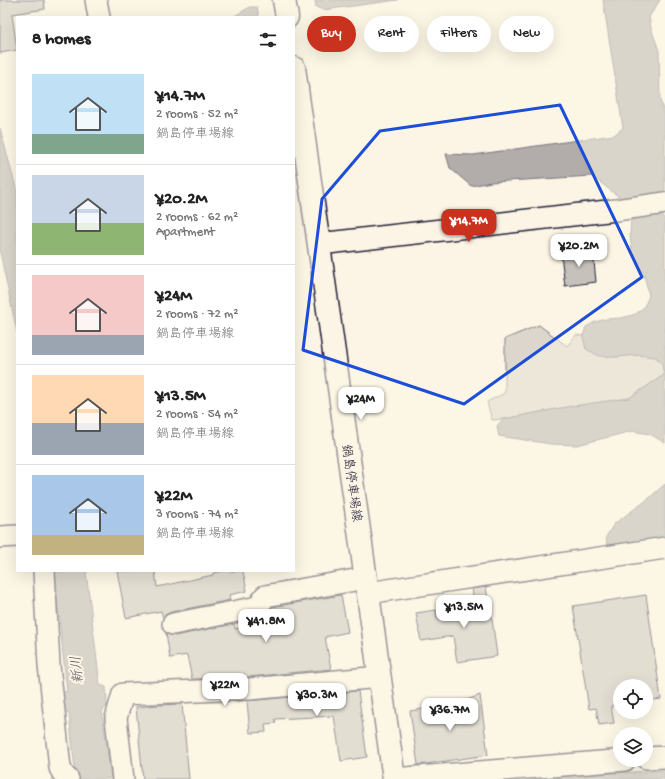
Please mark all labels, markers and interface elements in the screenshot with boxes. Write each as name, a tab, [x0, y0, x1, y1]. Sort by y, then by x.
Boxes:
chip: Buy	[307, 16, 356, 52]
chip: Rent	[364, 16, 419, 52]
chip: Filters	[427, 16, 491, 52]
chip: New	[499, 16, 554, 52]
icon: filters	[257, 29, 279, 51]
text: 8 homes	[32, 30, 90, 50]
text: ¥14.7M	[156, 87, 205, 107]
icon: home	[64, 90, 112, 138]
text: 2 rooms · 52 m²	[156, 107, 238, 122]
text: 鍋島停車場線	[156, 127, 234, 142]
text: ¥20.2M	[156, 190, 207, 210]
icon: home	[64, 191, 112, 239]
pin: ¥14.7M	[436, 209, 502, 243]
text: 2 rooms · 62 m²	[156, 210, 238, 225]
text: ¥14.7M	[450, 214, 488, 229]
text: Apartment	[156, 225, 215, 240]
pin: ¥20.2M	[546, 234, 612, 268]
text: ¥20.2M	[559, 239, 599, 254]
text: ¥24M	[156, 287, 192, 307]
icon: home	[64, 291, 112, 339]
text: 2 rooms · 72 m²	[156, 307, 238, 322]
text: 鍋島停車場線	[156, 327, 234, 342]
text: ¥13.5M	[156, 387, 206, 407]
pin: ¥24M	[337, 387, 385, 421]
icon: home	[64, 391, 112, 439]
text: ¥24M	[347, 392, 375, 407]
text: 2 rooms · 54 m²	[156, 407, 238, 422]
text: 鍋島停車場線	[156, 427, 234, 442]
street label: 鍋島停車場線	[338, 444, 365, 524]
text: ¥22M	[156, 487, 192, 507]
icon: home	[64, 491, 112, 539]
text: 3 rooms · 74 m²	[156, 507, 239, 522]
text: 鍋島停車場線	[156, 527, 234, 542]
pin: ¥13.5M	[431, 595, 497, 629]
text: ¥13.5M	[445, 600, 483, 615]
pin: ¥41.8M	[233, 609, 299, 643]
text: ¥41.8M	[247, 614, 285, 629]
water label: 新川	[69, 655, 88, 685]
pin: ¥22M	[201, 673, 249, 707]
text: ¥22M	[211, 678, 239, 693]
map controls	[613, 679, 653, 767]
button: locate	[613, 679, 653, 719]
pin: ¥30.3M	[284, 683, 350, 717]
text: ¥30.3M	[297, 688, 337, 703]
pin: ¥36.7M	[417, 698, 483, 732]
text: ¥36.7M	[430, 703, 470, 718]
button: layers	[613, 727, 653, 767]

